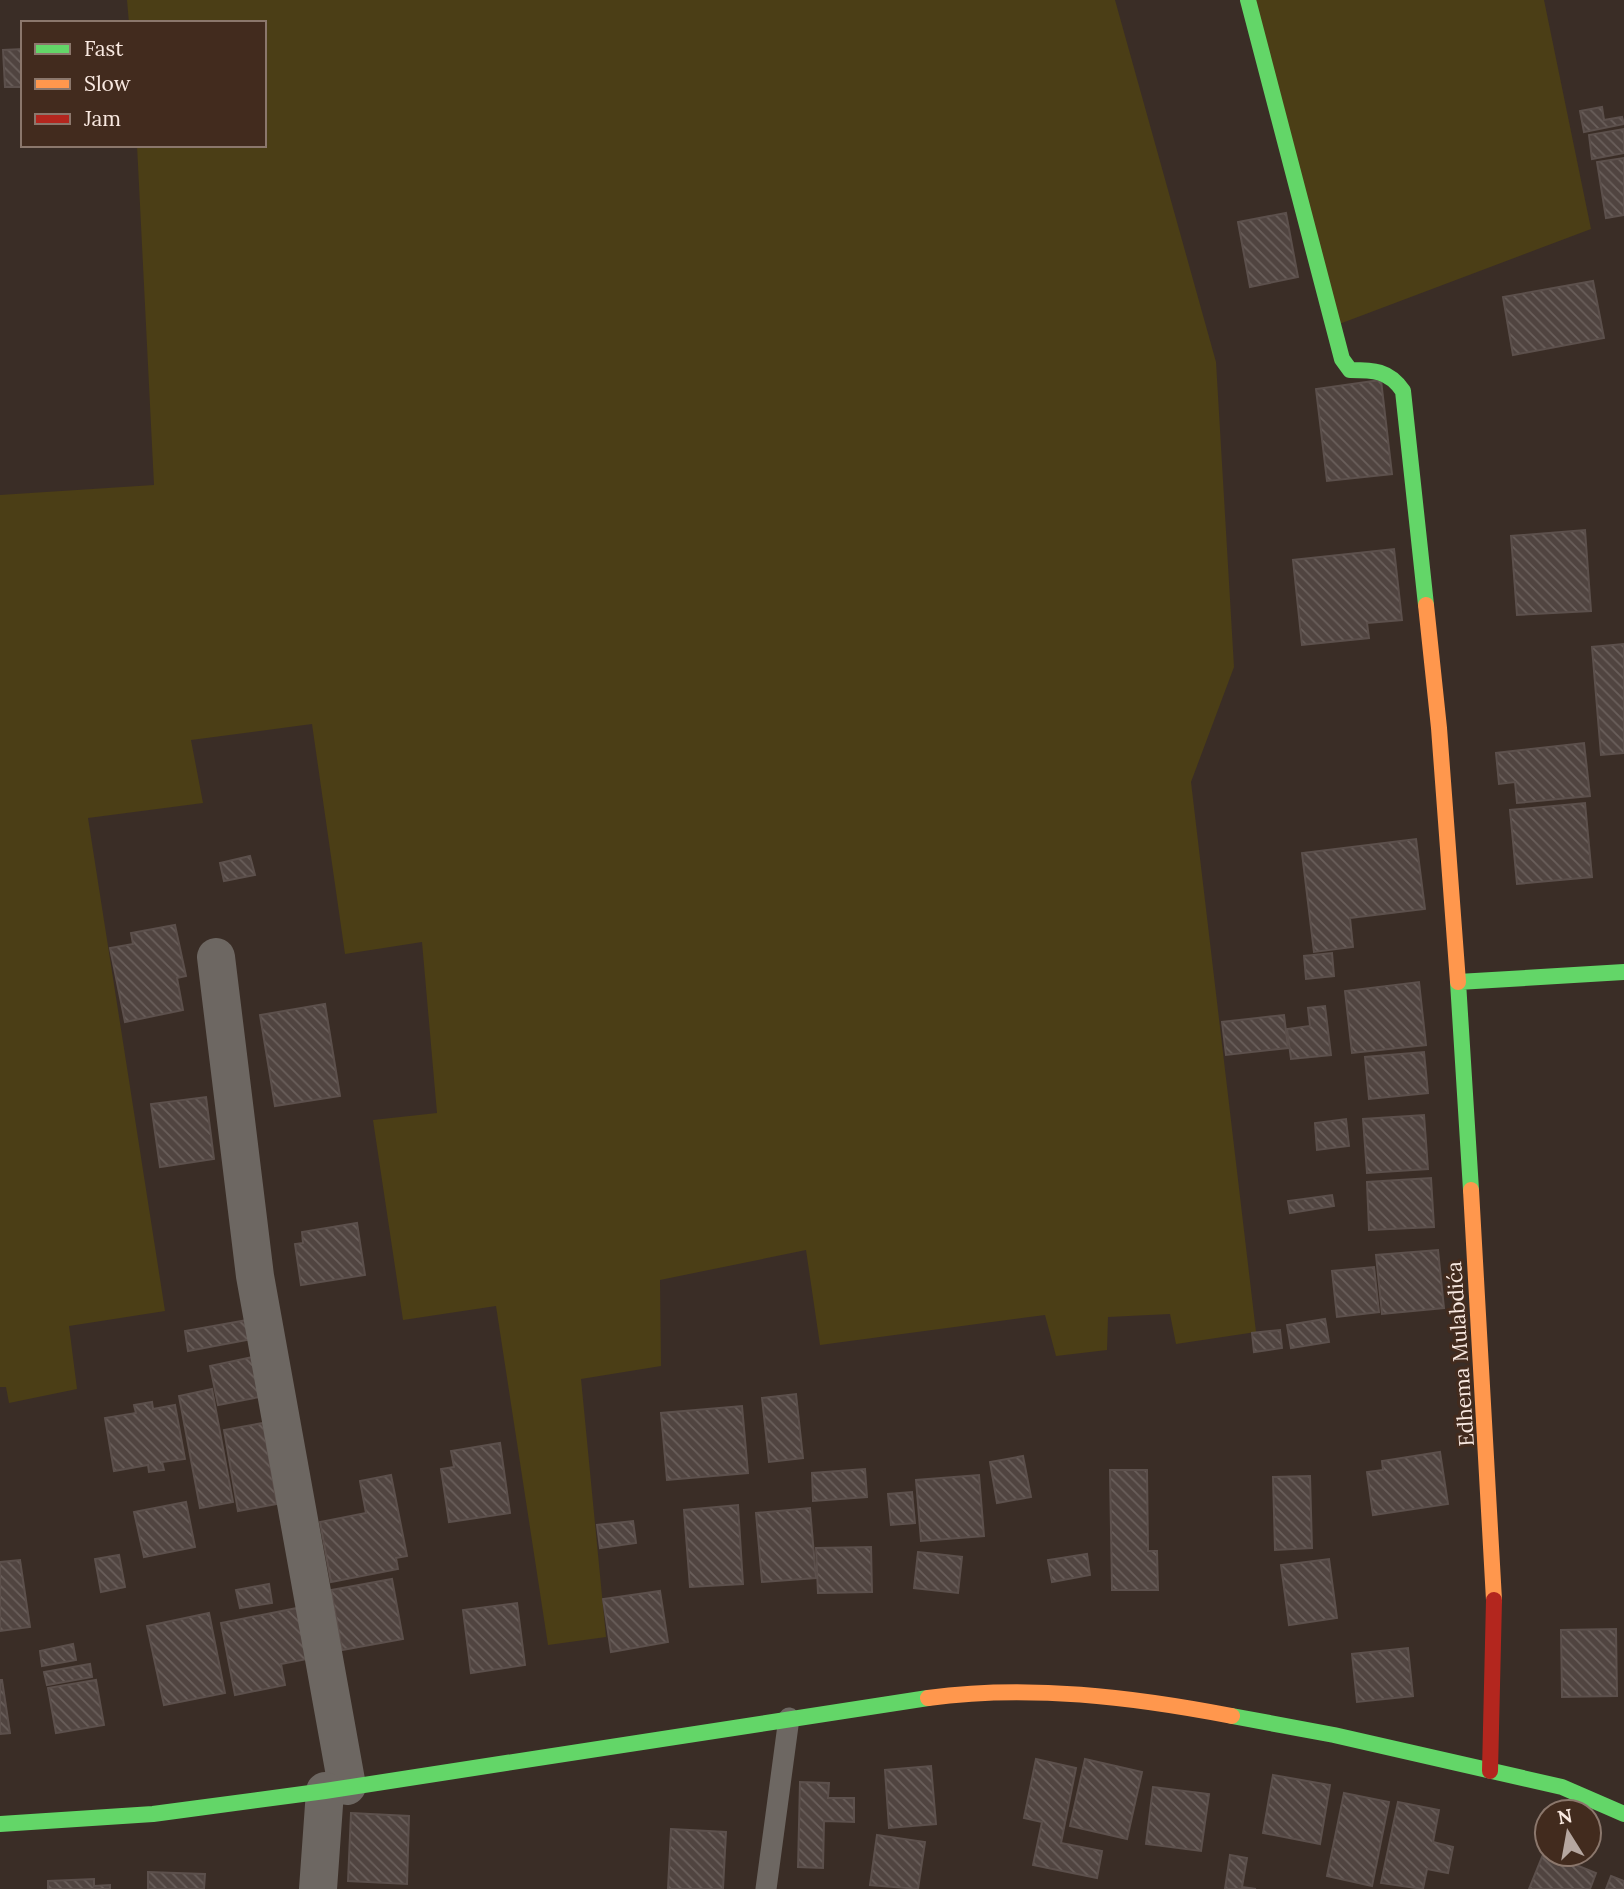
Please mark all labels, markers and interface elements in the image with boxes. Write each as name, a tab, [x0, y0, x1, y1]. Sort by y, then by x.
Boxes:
legend	[21, 21, 266, 147]
text: Fast	[84, 35, 124, 62]
text: Slow	[84, 70, 131, 97]
text: Jam	[83, 105, 121, 132]
street label: Edhema Mulabdića	[1440, 1260, 1480, 1448]
north arrow	[1533, 1798, 1603, 1868]
text: N	[1555, 1803, 1575, 1829]

